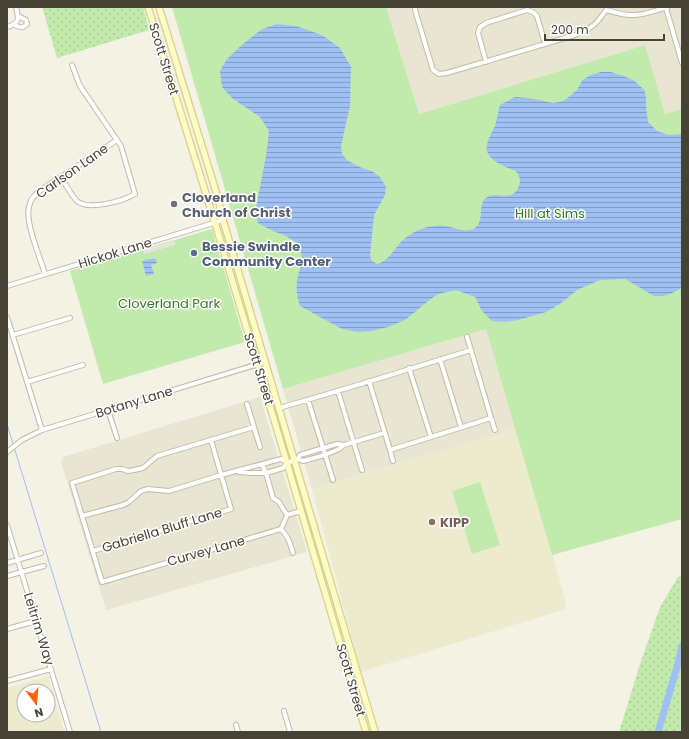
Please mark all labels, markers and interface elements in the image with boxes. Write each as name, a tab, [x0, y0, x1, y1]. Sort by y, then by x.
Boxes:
scale bar	[545, 16, 664, 42]
street label: Scott Street	[144, 20, 184, 98]
text: 200 m	[551, 21, 589, 38]
street label: Carlson Lane	[32, 139, 112, 203]
place label: Cloverland Church of Christ	[182, 188, 291, 222]
marker: Cloverland Church of Christ	[169, 199, 179, 209]
park label: Hill at Sims	[515, 204, 585, 223]
street label: Hickok Lane	[76, 233, 154, 273]
place label: Bessie Swindle Community Center	[202, 237, 331, 271]
marker: Bessie Swindle Community Center	[189, 248, 199, 258]
park label: Cloverland Park	[118, 294, 220, 313]
street label: Scott Street	[239, 330, 279, 408]
street label: Botany Lane	[93, 381, 175, 423]
street label: Gabriella Bluff Lane	[100, 503, 224, 557]
place label: KIPP	[440, 513, 469, 532]
marker: KIPP	[427, 517, 437, 527]
street label: Curvey Lane	[165, 531, 247, 571]
street label: Leitrim Way	[19, 590, 59, 668]
street label: Scott Street	[332, 641, 371, 719]
north arrow	[16, 683, 56, 723]
text: N	[33, 704, 45, 721]

